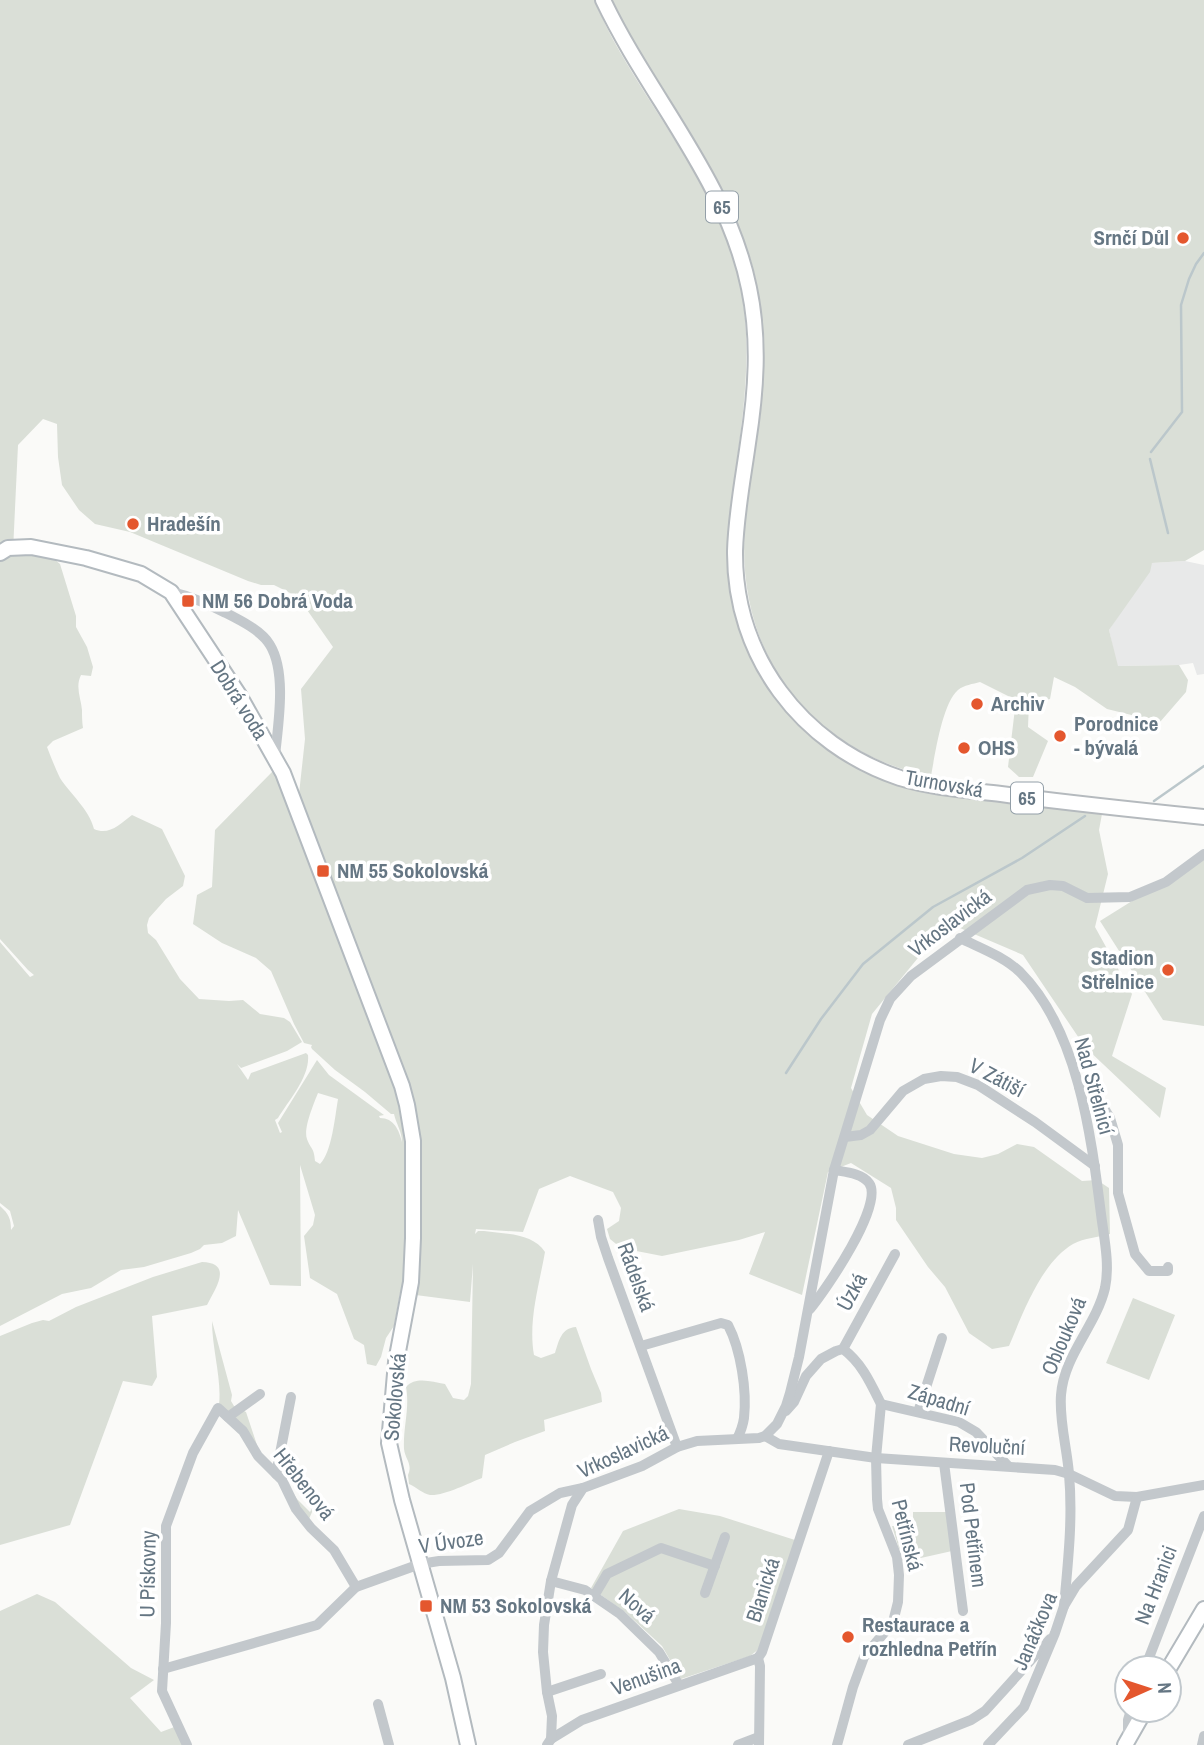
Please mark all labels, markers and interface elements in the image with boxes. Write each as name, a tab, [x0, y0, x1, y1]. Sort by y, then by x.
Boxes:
road number: 65	[706, 192, 738, 223]
place label: Srnčí Důl	[1093, 223, 1169, 252]
marker: Srnčí Důl	[1175, 230, 1191, 246]
place label: Hradešín	[147, 509, 221, 538]
marker: Hradešín	[125, 516, 141, 532]
place label: NM 56 Dobrá Voda	[202, 586, 353, 615]
marker: NM 56 Dobrá Voda	[180, 593, 196, 609]
street label: Dobrá voda	[204, 654, 276, 746]
place label: Archiv	[991, 689, 1045, 718]
marker: Archiv	[969, 696, 985, 712]
place label: Porodnice - bývalá	[1074, 709, 1158, 762]
marker: Porodnice - bývalá	[1052, 728, 1068, 744]
place label: OHS	[978, 733, 1015, 762]
marker: OHS	[956, 740, 972, 756]
street label: Turnovská	[903, 762, 986, 805]
road number: 65	[1011, 782, 1043, 814]
place label: NM 55 Sokolovská	[337, 856, 489, 885]
marker: NM 55 Sokolovská	[315, 863, 331, 879]
street label: Vrkoslavická	[902, 882, 997, 963]
place label: Stadion Střelnice	[1081, 943, 1154, 996]
marker: Stadion Střelnice	[1160, 962, 1176, 978]
street label: Nad Střelnicí	[1068, 1034, 1121, 1138]
street label: V Zátiší	[964, 1051, 1030, 1104]
street label: Rádelská	[611, 1238, 663, 1316]
street label: Úzká	[830, 1267, 874, 1316]
street label: Oblouková	[1034, 1292, 1093, 1379]
street label: Sokolovská	[376, 1351, 413, 1442]
street label: Západní	[905, 1376, 974, 1423]
street label: Vrkoslavická	[573, 1418, 673, 1485]
street label: Revoluční	[948, 1429, 1026, 1462]
street label: Hřebenová	[267, 1442, 342, 1526]
street label: Pod Petřínem	[953, 1481, 994, 1589]
street label: Petřínská	[885, 1496, 930, 1574]
street label: V Úvoze	[417, 1523, 485, 1560]
street label: U Pískovny	[132, 1530, 163, 1618]
street label: Na Hranici	[1127, 1541, 1184, 1628]
street label: Blanická	[739, 1554, 787, 1626]
street label: Nová	[613, 1581, 662, 1630]
street label: Janáčkova	[1005, 1587, 1064, 1674]
place label: NM 53 Sokolovská	[440, 1591, 592, 1620]
marker: NM 53 Sokolovská	[418, 1598, 434, 1614]
place label: Restaurace a rozhledna Petřín	[862, 1610, 997, 1663]
marker: Restaurace a rozhledna Petřín	[840, 1629, 856, 1645]
street label: Venušina	[607, 1650, 685, 1702]
north arrow	[1113, 1654, 1183, 1724]
text: N	[1152, 1682, 1178, 1694]

